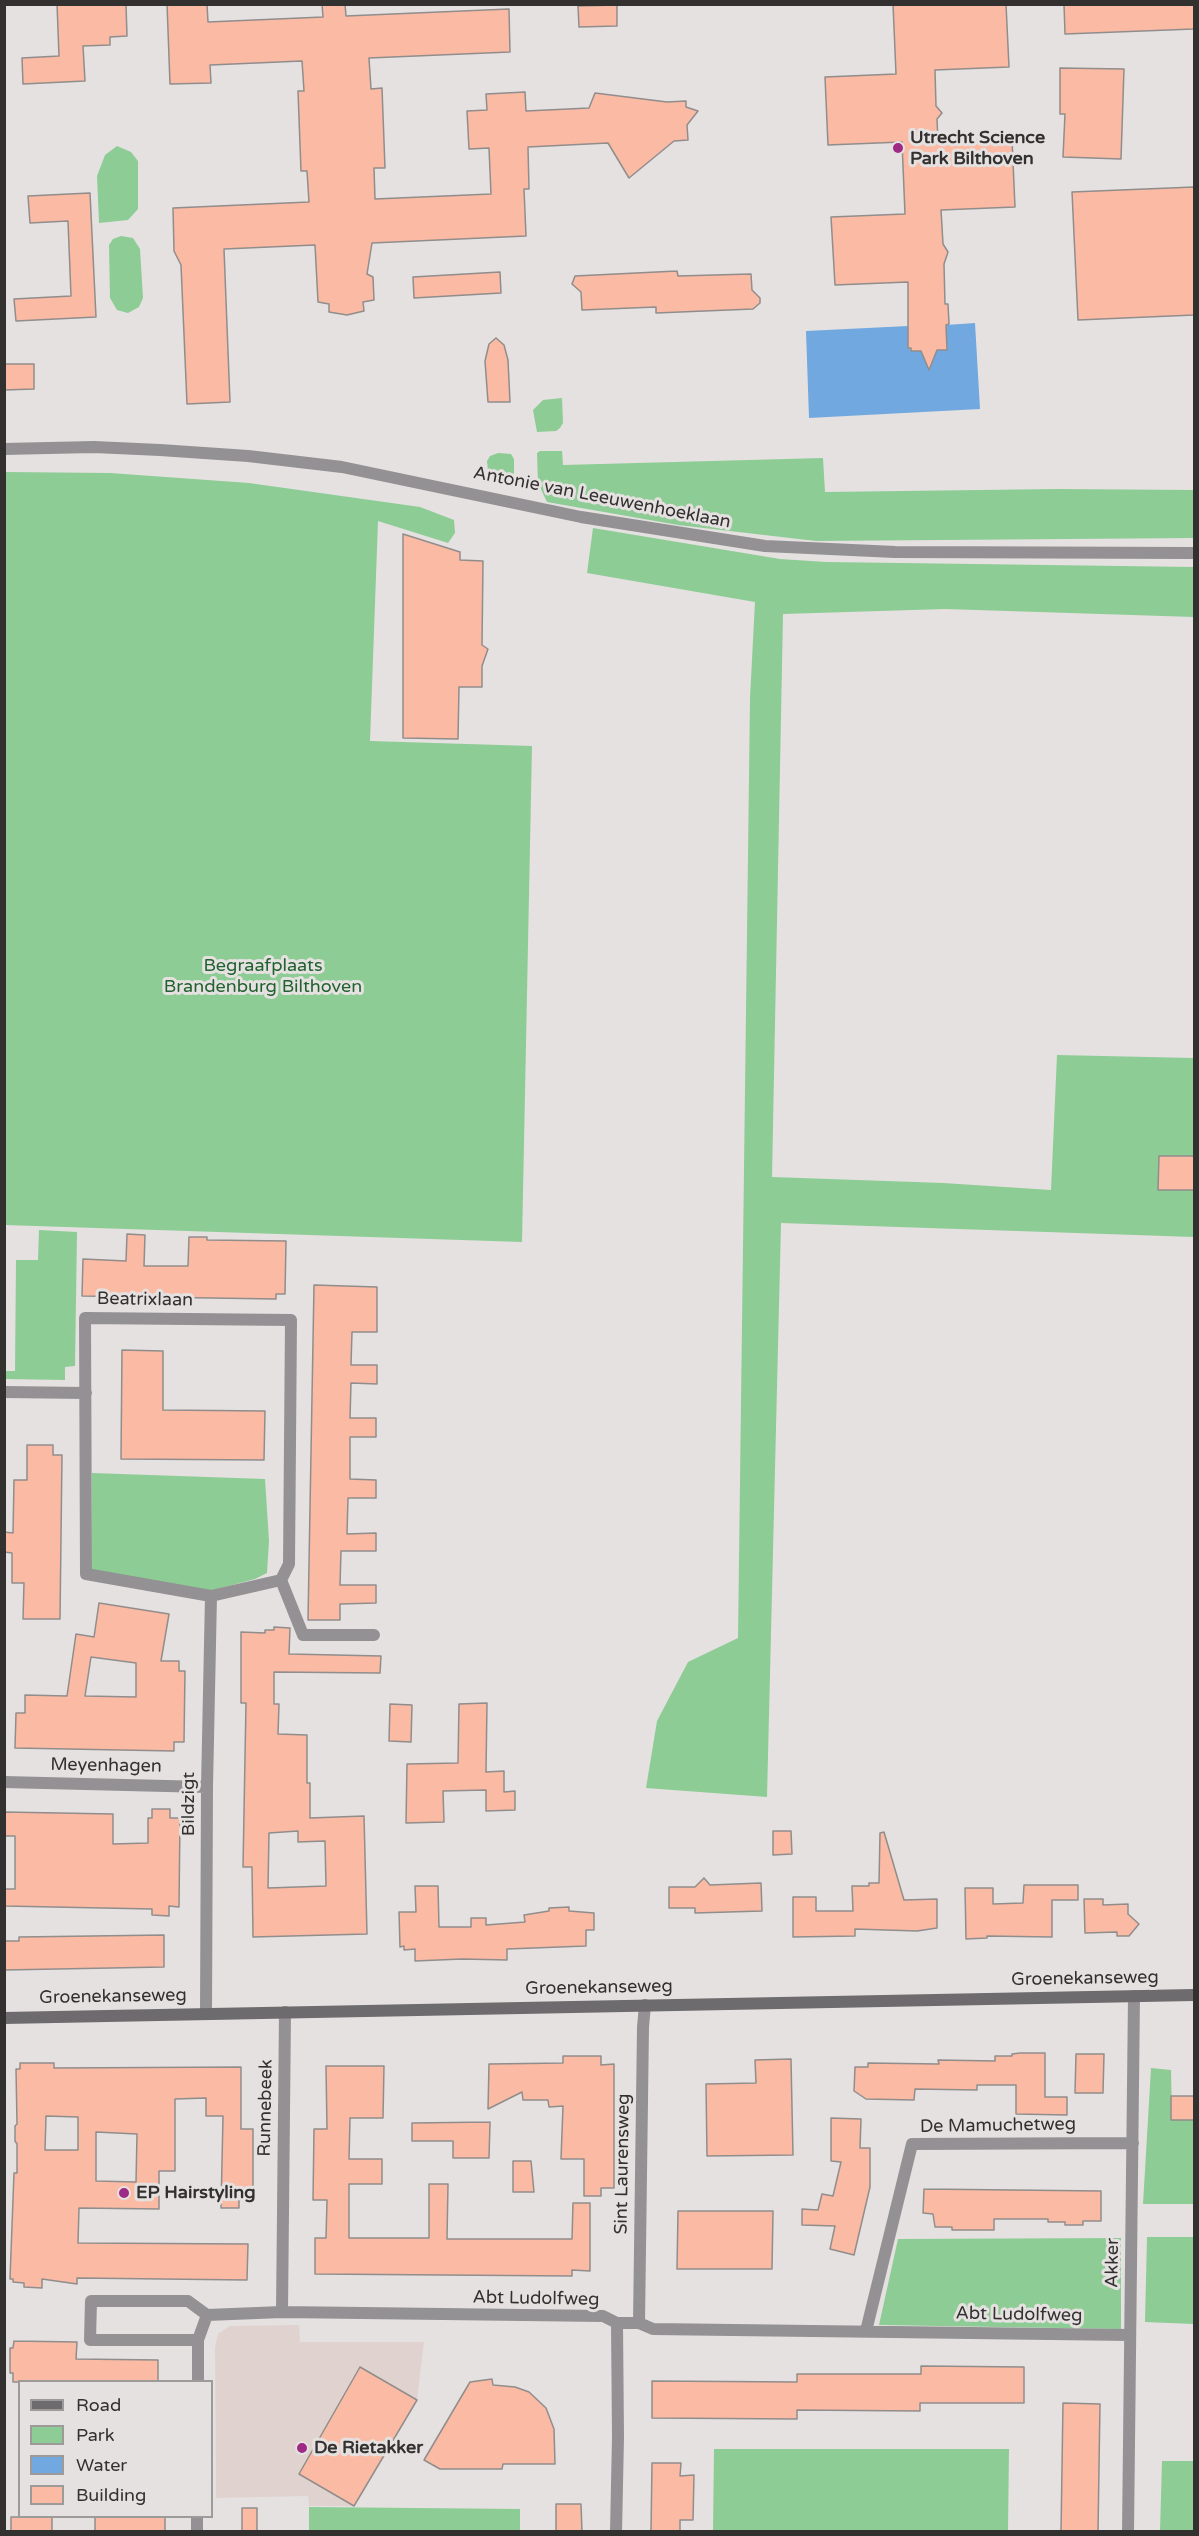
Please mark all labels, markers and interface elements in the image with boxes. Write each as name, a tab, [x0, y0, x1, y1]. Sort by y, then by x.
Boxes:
place label: Utrecht Science Park Bilthoven	[910, 127, 1045, 170]
marker: Utrecht Science Park Bilthoven	[891, 141, 905, 155]
street label: Antonie van Leeuwenhoeklaan	[471, 462, 733, 534]
park label: Begraafplaats Brandenburg Bilthoven	[164, 955, 362, 998]
street label: Beatrixlaan	[97, 1288, 193, 1312]
street label: Meyenhagen	[50, 1754, 162, 1778]
street label: Bildzigt	[178, 1772, 200, 1836]
street label: Groenekanseweg	[1011, 1967, 1159, 1991]
street label: Groenekanseweg	[525, 1976, 673, 2000]
street label: Groenekanseweg	[39, 1985, 187, 2009]
street label: Runnebeek	[254, 2059, 278, 2157]
street label: Sint Laurensweg	[611, 2093, 635, 2235]
street label: De Mamuchetweg	[920, 2114, 1076, 2138]
place label: EP Hairstyling	[136, 2182, 256, 2204]
marker: EP Hairstyling	[117, 2186, 131, 2200]
street label: Akker	[1102, 2238, 1124, 2288]
street label: Abt Ludolfweg	[472, 2287, 600, 2311]
street label: Abt Ludolfweg	[955, 2303, 1083, 2327]
legend	[18, 2380, 213, 2518]
text: Road	[76, 2394, 121, 2416]
text: Park	[76, 2424, 114, 2446]
place label: De Rietakker	[314, 2437, 423, 2459]
marker: De Rietakker	[295, 2441, 309, 2455]
text: Water	[76, 2454, 127, 2476]
text: Building	[76, 2484, 146, 2506]

